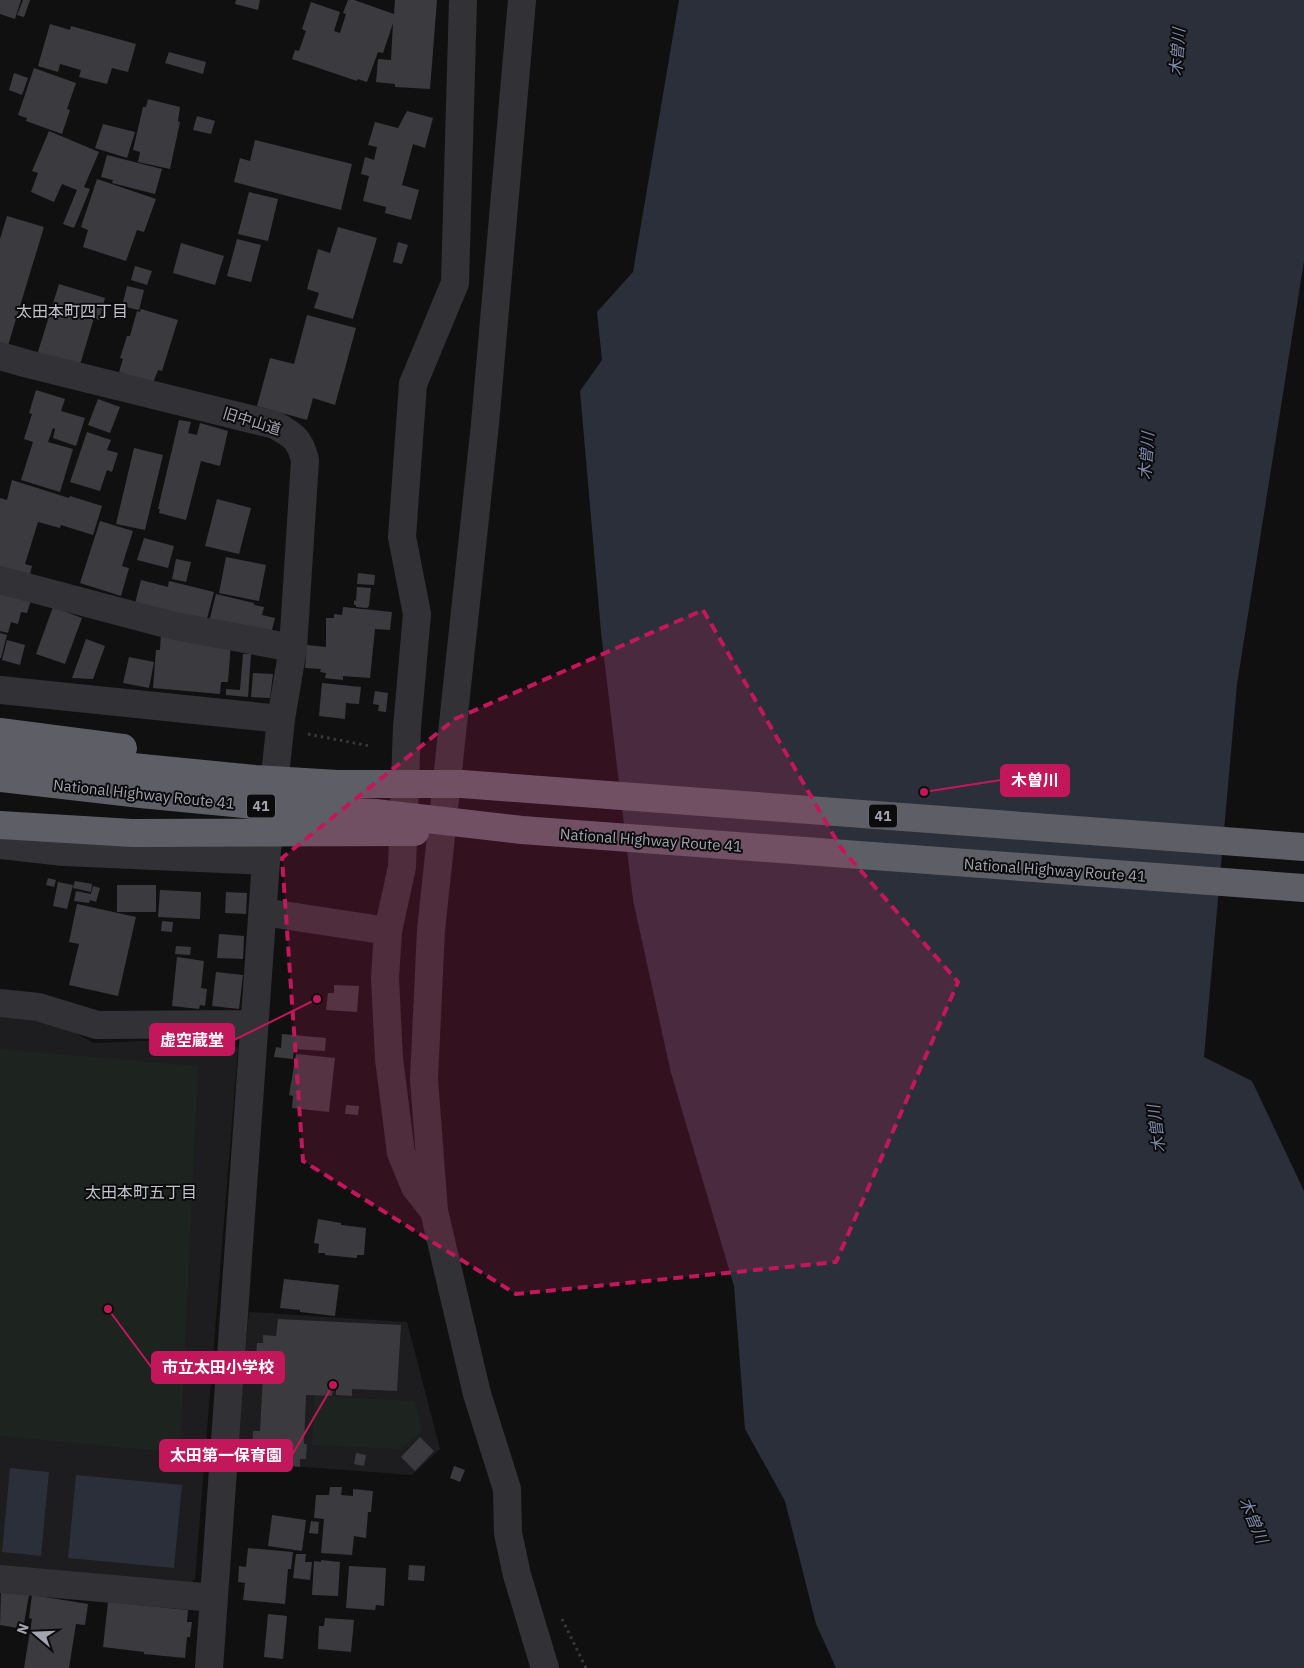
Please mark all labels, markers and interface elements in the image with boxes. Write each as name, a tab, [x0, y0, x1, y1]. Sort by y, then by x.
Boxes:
water label: 木曽川	[1165, 25, 1189, 77]
district label: 太田本町四丁目	[16, 301, 128, 321]
street label: 旧中山道	[221, 403, 283, 439]
water label: 木曽川	[1134, 429, 1158, 481]
callout: 木曽川	[1001, 765, 1069, 796]
text: 木曽川	[1011, 770, 1059, 790]
street label: National Highway Route 41	[52, 775, 236, 813]
road number: 41	[247, 794, 275, 818]
road number: 41	[869, 804, 897, 828]
street label: National Highway Route 41	[559, 824, 743, 856]
street label: National Highway Route 41	[963, 854, 1147, 886]
callout: 虚空蔵堂	[150, 1024, 234, 1055]
text: 虚空蔵堂	[160, 1030, 224, 1050]
water label: 木曽川	[1143, 1102, 1169, 1154]
district label: 太田本町五丁目	[85, 1182, 197, 1202]
callout: 市立太田小学校	[152, 1352, 284, 1383]
text: 市立太田小学校	[162, 1357, 274, 1377]
callout: 太田第一保育園	[160, 1440, 292, 1471]
text: 太田第一保育園	[170, 1445, 282, 1465]
water label: 木曽川	[1235, 1494, 1273, 1548]
north arrow	[10, 1608, 60, 1658]
text: N	[13, 1621, 33, 1636]

